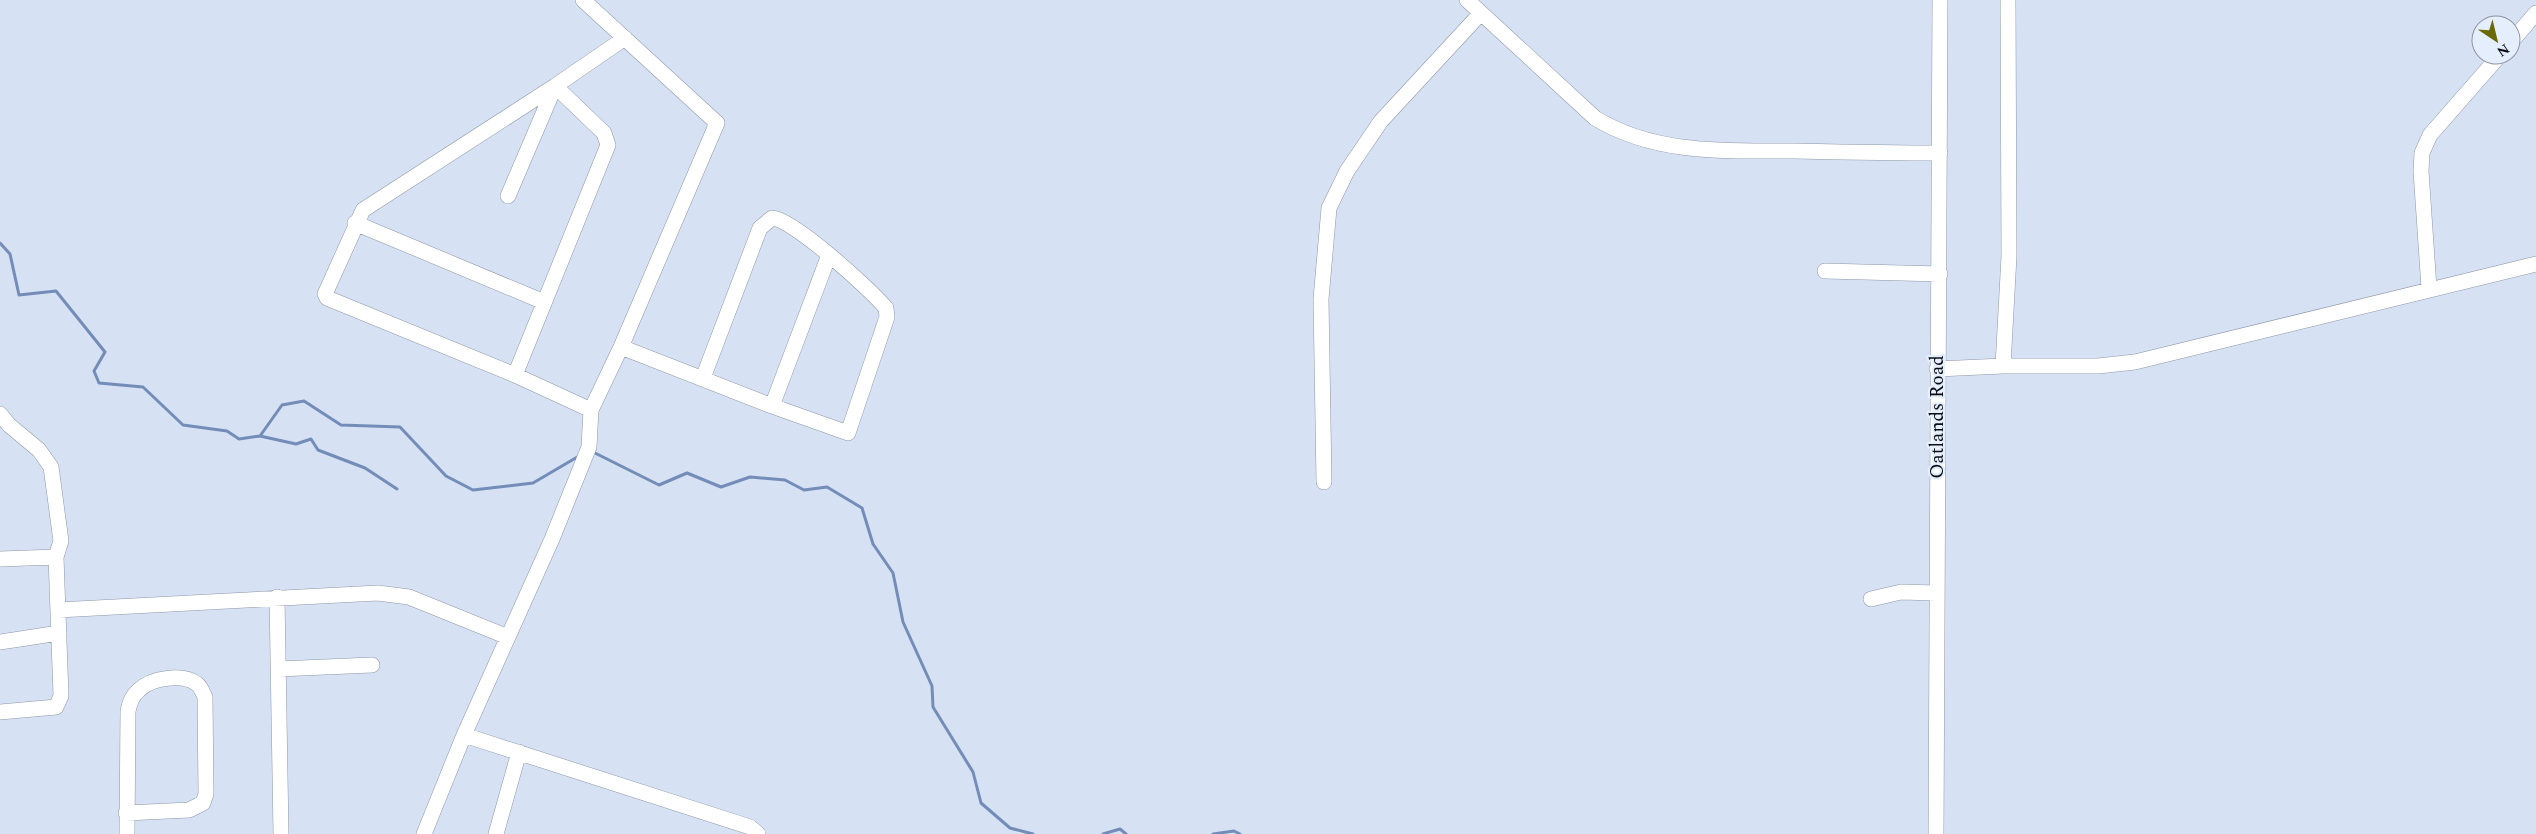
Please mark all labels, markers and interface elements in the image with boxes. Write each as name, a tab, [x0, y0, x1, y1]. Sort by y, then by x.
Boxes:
north arrow	[2471, 15, 2521, 65]
text: N	[2492, 38, 2514, 62]
street label: Oatlands Road	[1923, 355, 1952, 479]

